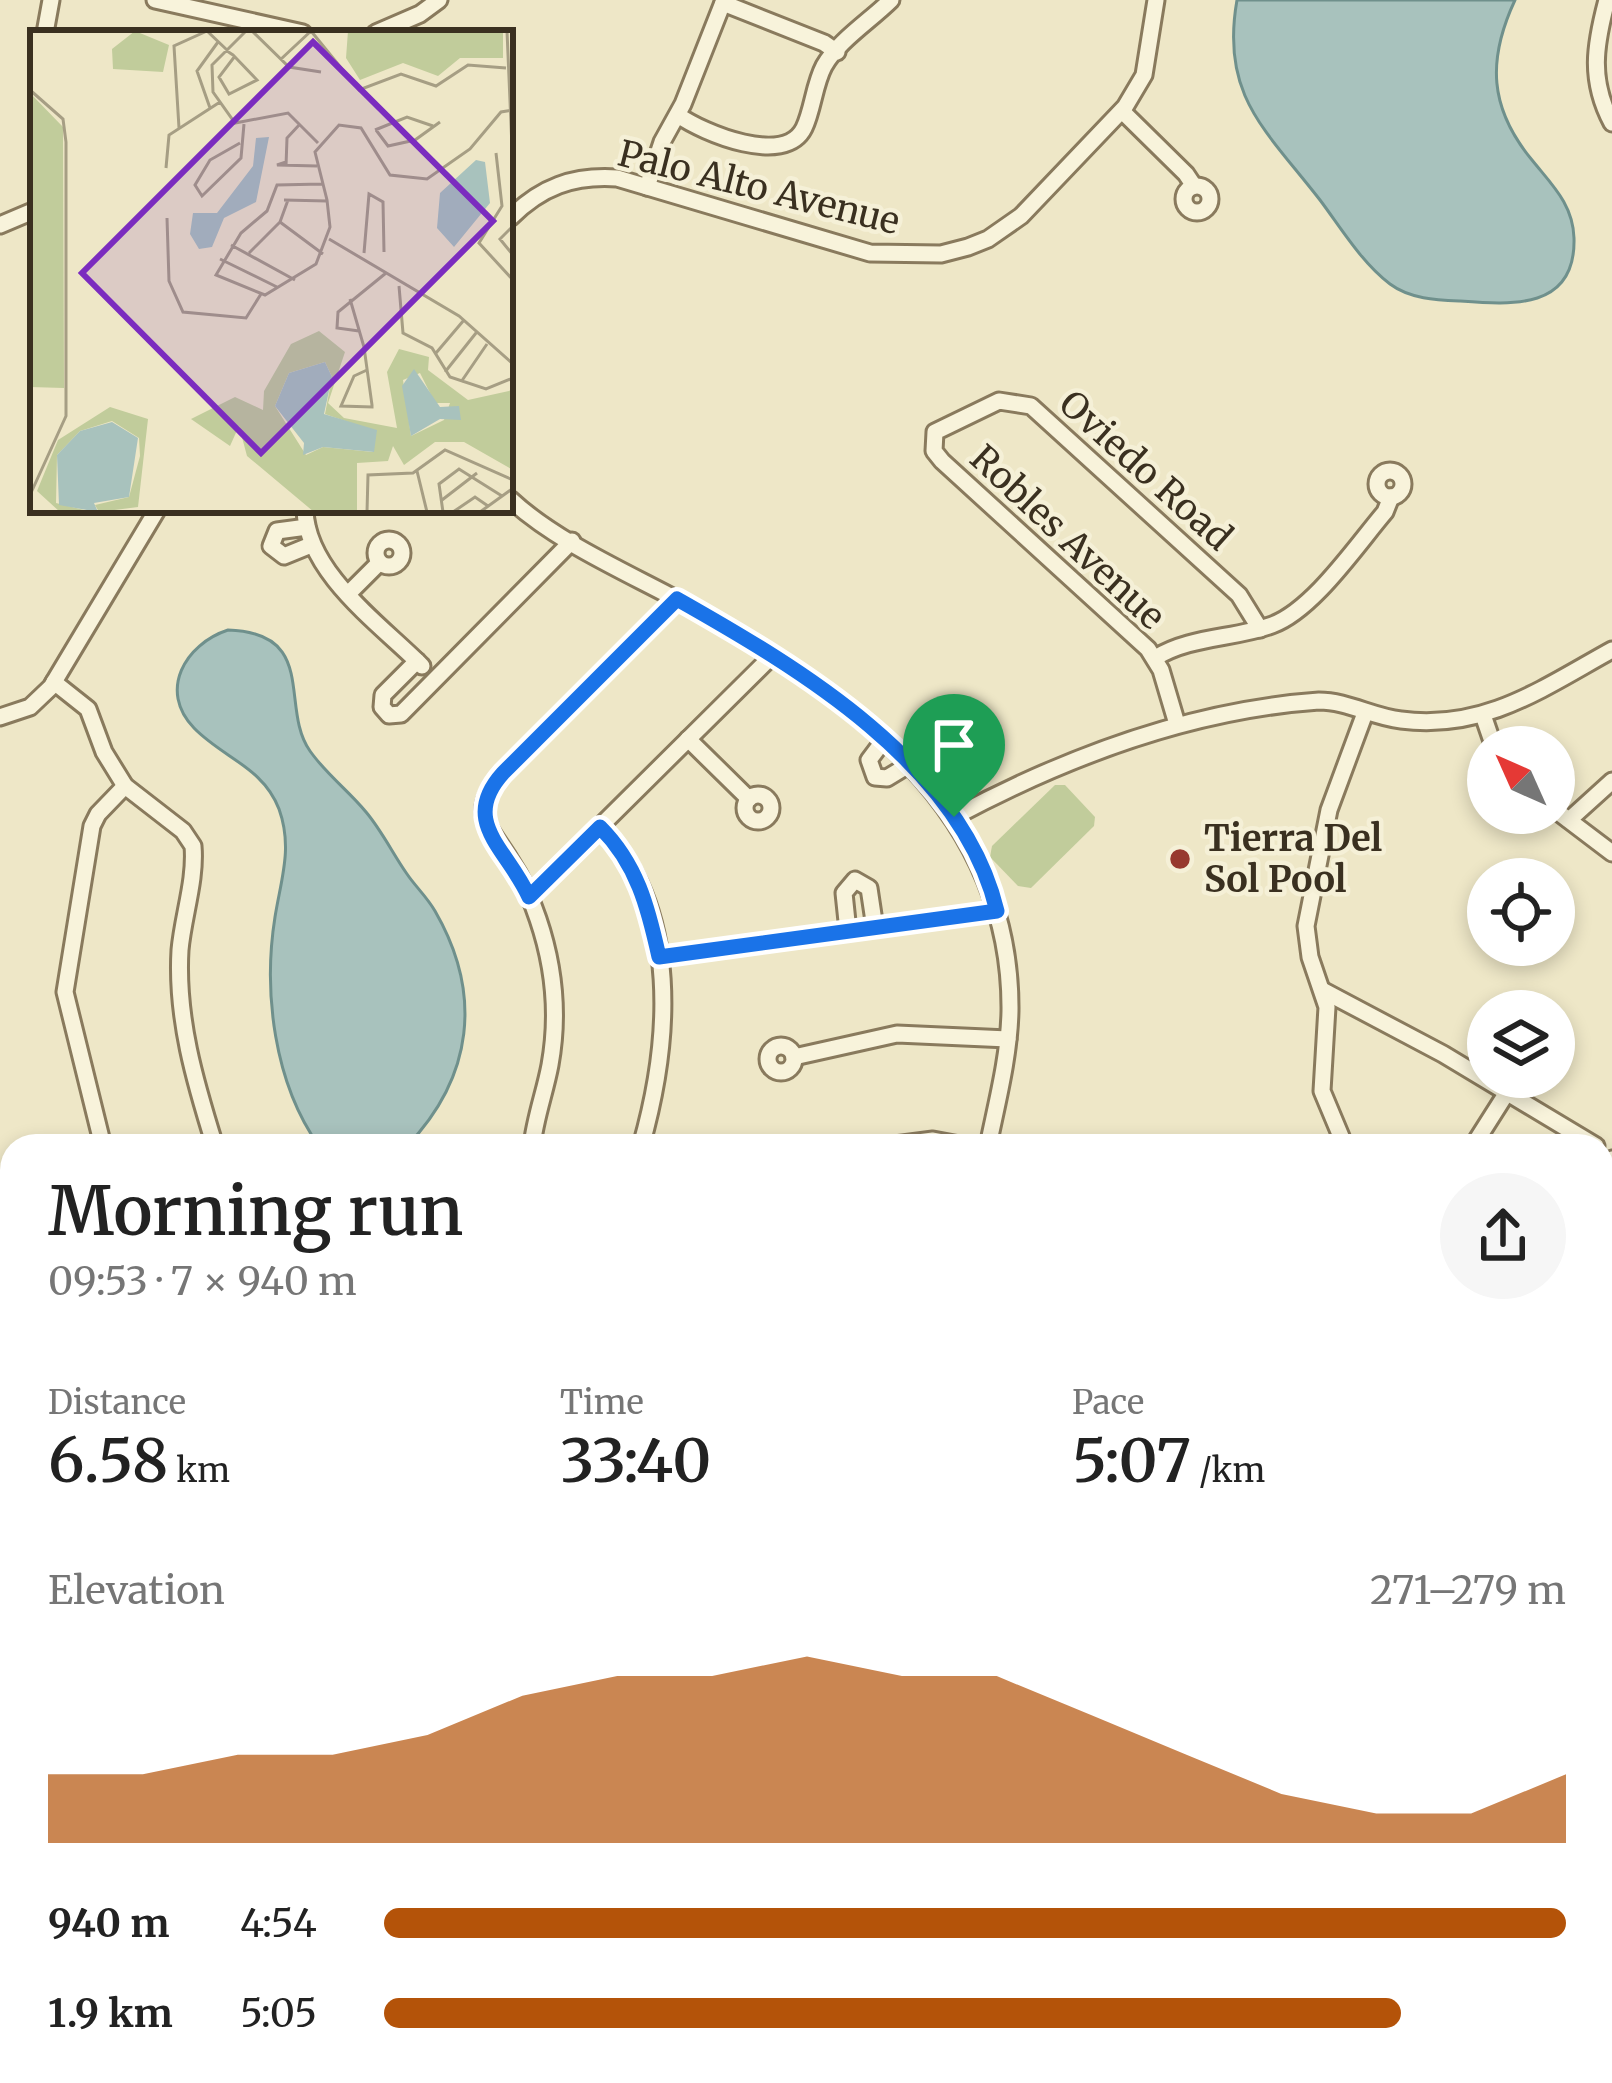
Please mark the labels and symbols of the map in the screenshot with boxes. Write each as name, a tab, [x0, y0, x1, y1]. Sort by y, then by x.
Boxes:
inset map	[30, 30, 513, 513]
street label: Palo Alto Avenue	[613, 131, 904, 244]
street label: Oviedo Road	[1050, 381, 1241, 560]
street label: Robles Avenue	[961, 436, 1174, 639]
pin	[903, 694, 1005, 817]
north arrow	[1467, 726, 1575, 834]
place label: Tierra Del Sol Pool	[1204, 816, 1383, 902]
marker: Tierra Del Sol Pool	[1167, 846, 1193, 872]

